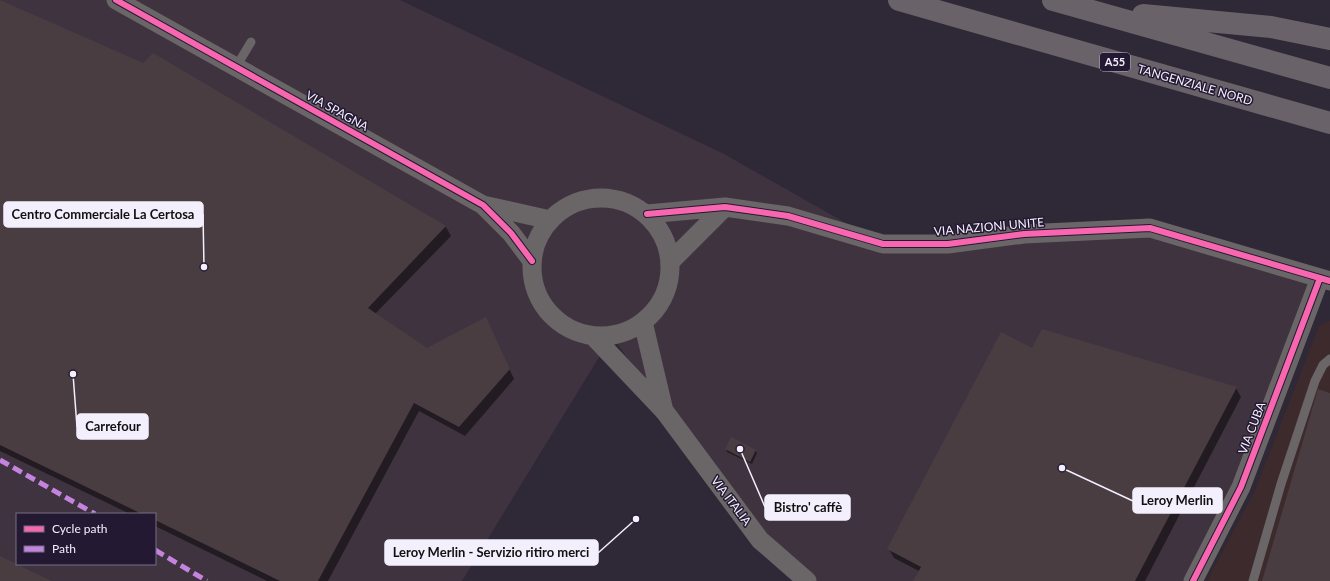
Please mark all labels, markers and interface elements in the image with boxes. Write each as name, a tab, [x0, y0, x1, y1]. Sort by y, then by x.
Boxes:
road number: A55	[1100, 53, 1130, 71]
street label: TANGENZIALE NORD	[1136, 61, 1254, 108]
street label: VIA SPAGNA	[303, 87, 372, 134]
callout: Centro Commerciale La Certosa	[4, 202, 203, 227]
text: Centro Commerciale La Certosa	[12, 206, 194, 222]
street label: VIA NAZIONI UNITE	[933, 214, 1045, 239]
street label: VIA CUBA	[1235, 399, 1269, 456]
callout: Carrefour	[77, 414, 148, 439]
text: Carrefour	[85, 418, 141, 434]
street label: VIA ITALIA	[708, 473, 755, 529]
callout: Leroy Merlin	[1133, 488, 1222, 513]
text: Leroy Merlin	[1141, 492, 1213, 508]
callout: Bistro' caffè	[765, 495, 850, 520]
text: Bistro' caffè	[774, 499, 842, 515]
legend	[16, 513, 156, 565]
text: Cycle path	[52, 521, 107, 536]
callout: Leroy Merlin - Servizio ritiro merci	[385, 540, 598, 565]
text: Path	[52, 541, 76, 556]
text: Leroy Merlin - Servizio ritiro merci	[393, 544, 589, 560]

